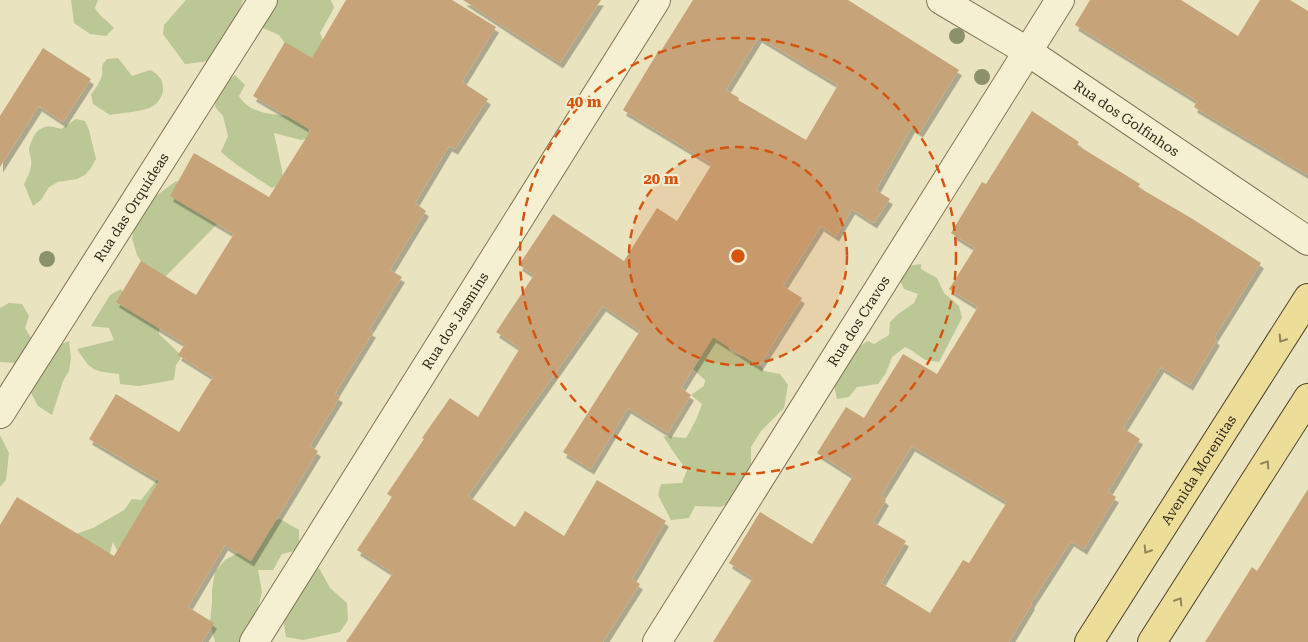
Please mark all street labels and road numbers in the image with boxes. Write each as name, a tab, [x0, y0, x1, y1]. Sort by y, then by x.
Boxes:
street label: Rua dos Golfinhos	[1071, 77, 1182, 160]
street label: Rua das Orquídeas	[91, 150, 172, 265]
street label: Rua dos Jasmins	[419, 269, 492, 372]
street label: Rua dos Cravos	[824, 273, 893, 369]
street label: Avenida Morenitas	[1158, 412, 1239, 528]

